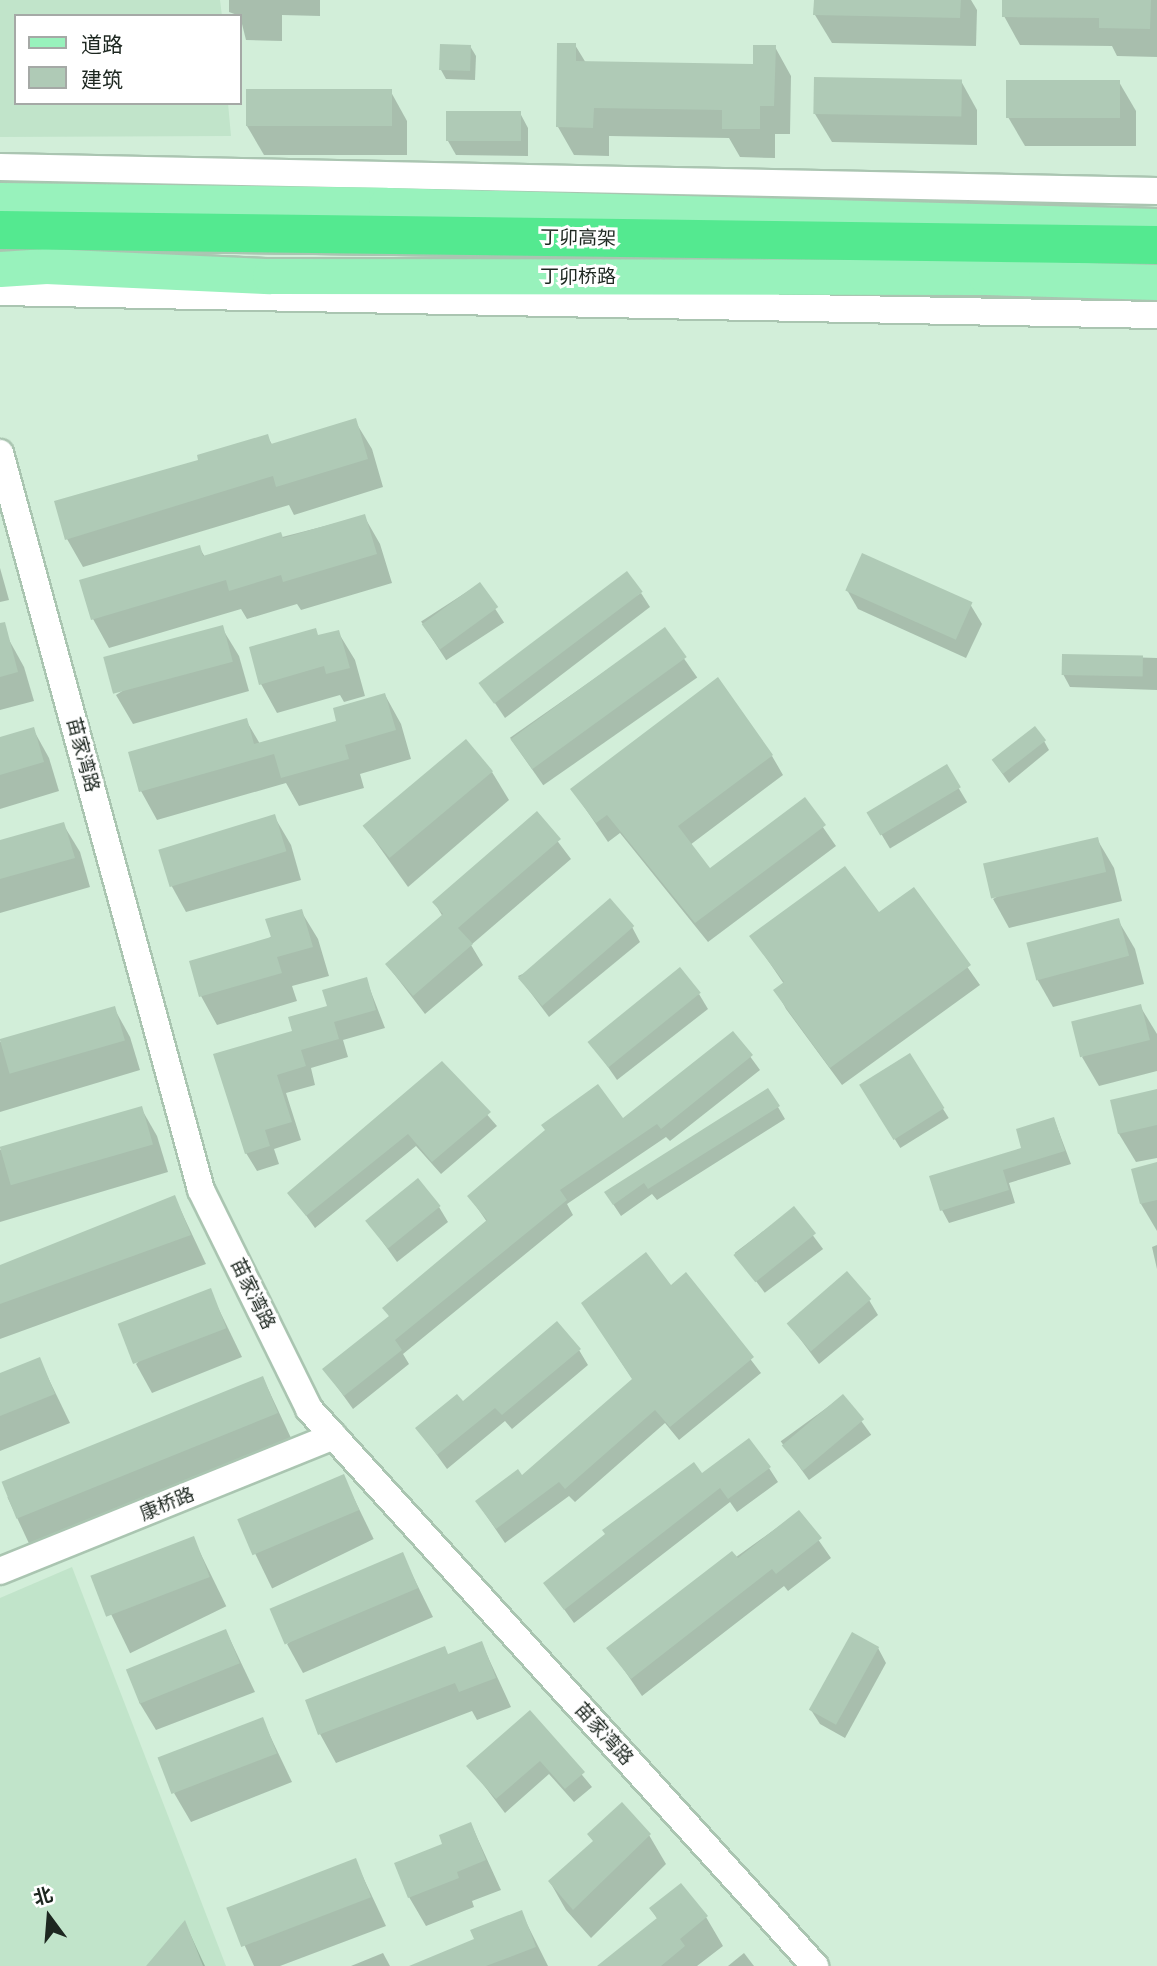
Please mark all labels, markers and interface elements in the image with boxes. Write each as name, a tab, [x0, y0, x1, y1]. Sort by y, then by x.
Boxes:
legend	[14, 14, 242, 105]
text: 道路	[81, 32, 123, 58]
text: 建筑	[81, 67, 123, 93]
street label: 丁卯高架	[540, 226, 616, 250]
street label: 丁卯桥路	[540, 266, 616, 288]
street label: 苗家湾路	[62, 715, 104, 795]
street label: 苗家湾路	[226, 1255, 280, 1333]
street label: 康桥路	[136, 1483, 198, 1525]
street label: 苗家湾路	[570, 1698, 638, 1770]
north arrow	[14, 1882, 84, 1952]
text: 北	[31, 1883, 55, 1910]

